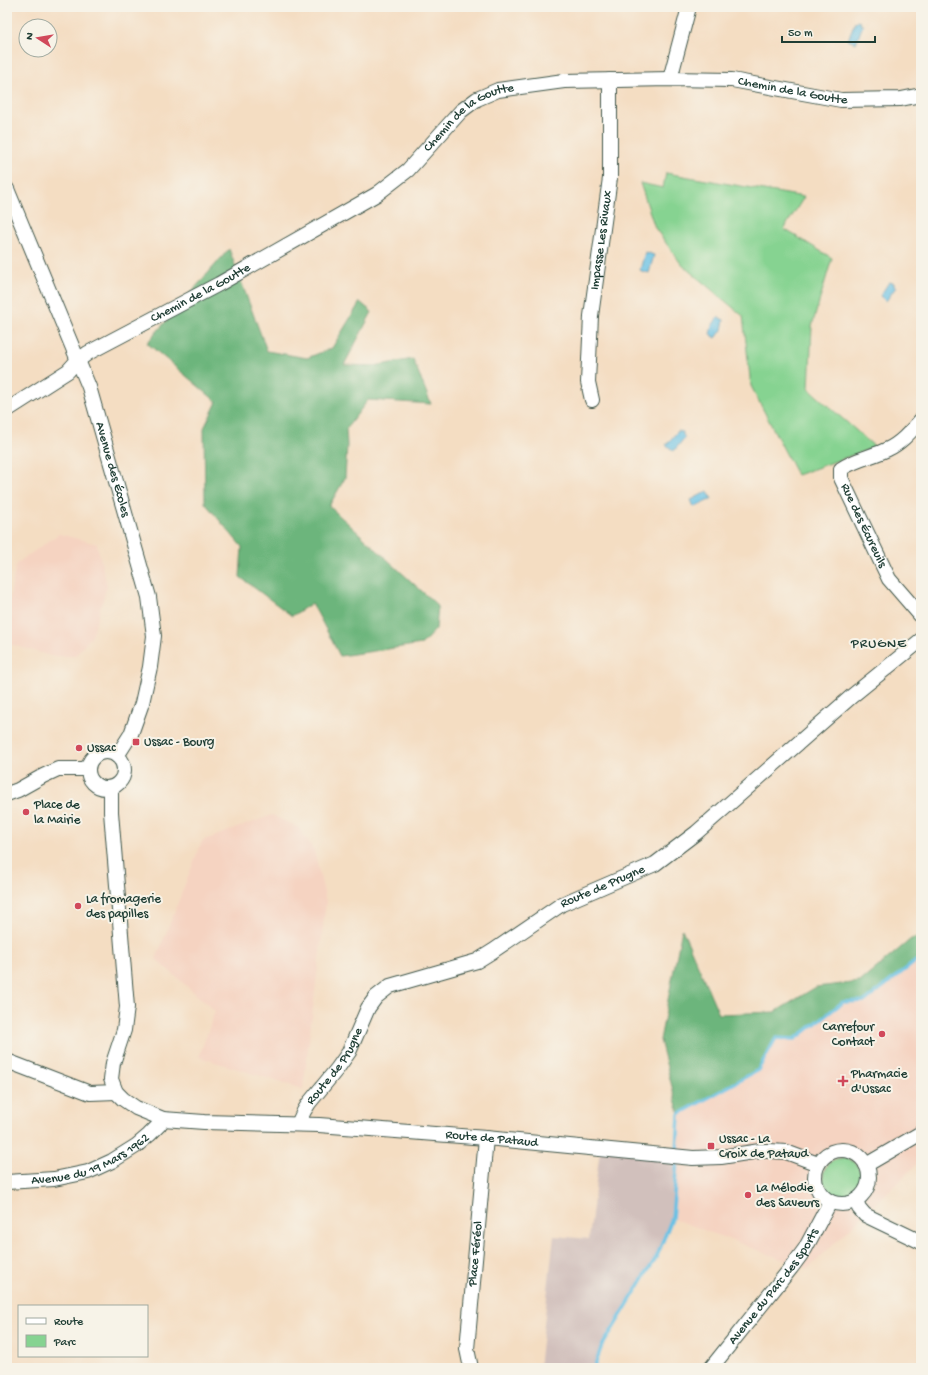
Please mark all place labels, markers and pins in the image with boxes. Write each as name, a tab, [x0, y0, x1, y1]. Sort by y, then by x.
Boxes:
place label: Ussac - Bourg	[144, 735, 214, 750]
marker: Ussac - Bourg	[131, 737, 141, 747]
place label: Ussac	[87, 741, 116, 756]
marker: Ussac	[74, 743, 84, 753]
place label: Place de la Mairie	[33, 798, 81, 828]
marker: Place de la Mairie	[21, 807, 31, 817]
place label: La fromagerie des papilles	[86, 892, 161, 922]
marker: La fromagerie des papilles	[73, 901, 83, 911]
place label: Carrefour Contact	[822, 1020, 876, 1050]
marker: Carrefour Contact	[877, 1029, 887, 1039]
place label: Pharmacie d'Ussac	[850, 1067, 908, 1097]
marker: Pharmacie d'Ussac	[838, 1076, 848, 1086]
place label: Ussac - La Croix de Pataud	[719, 1132, 810, 1162]
marker: Ussac - La Croix de Pataud	[706, 1141, 716, 1151]
place label: La Mélodie des Saveurs	[756, 1181, 821, 1211]
marker: La Mélodie des Saveurs	[743, 1190, 753, 1200]

